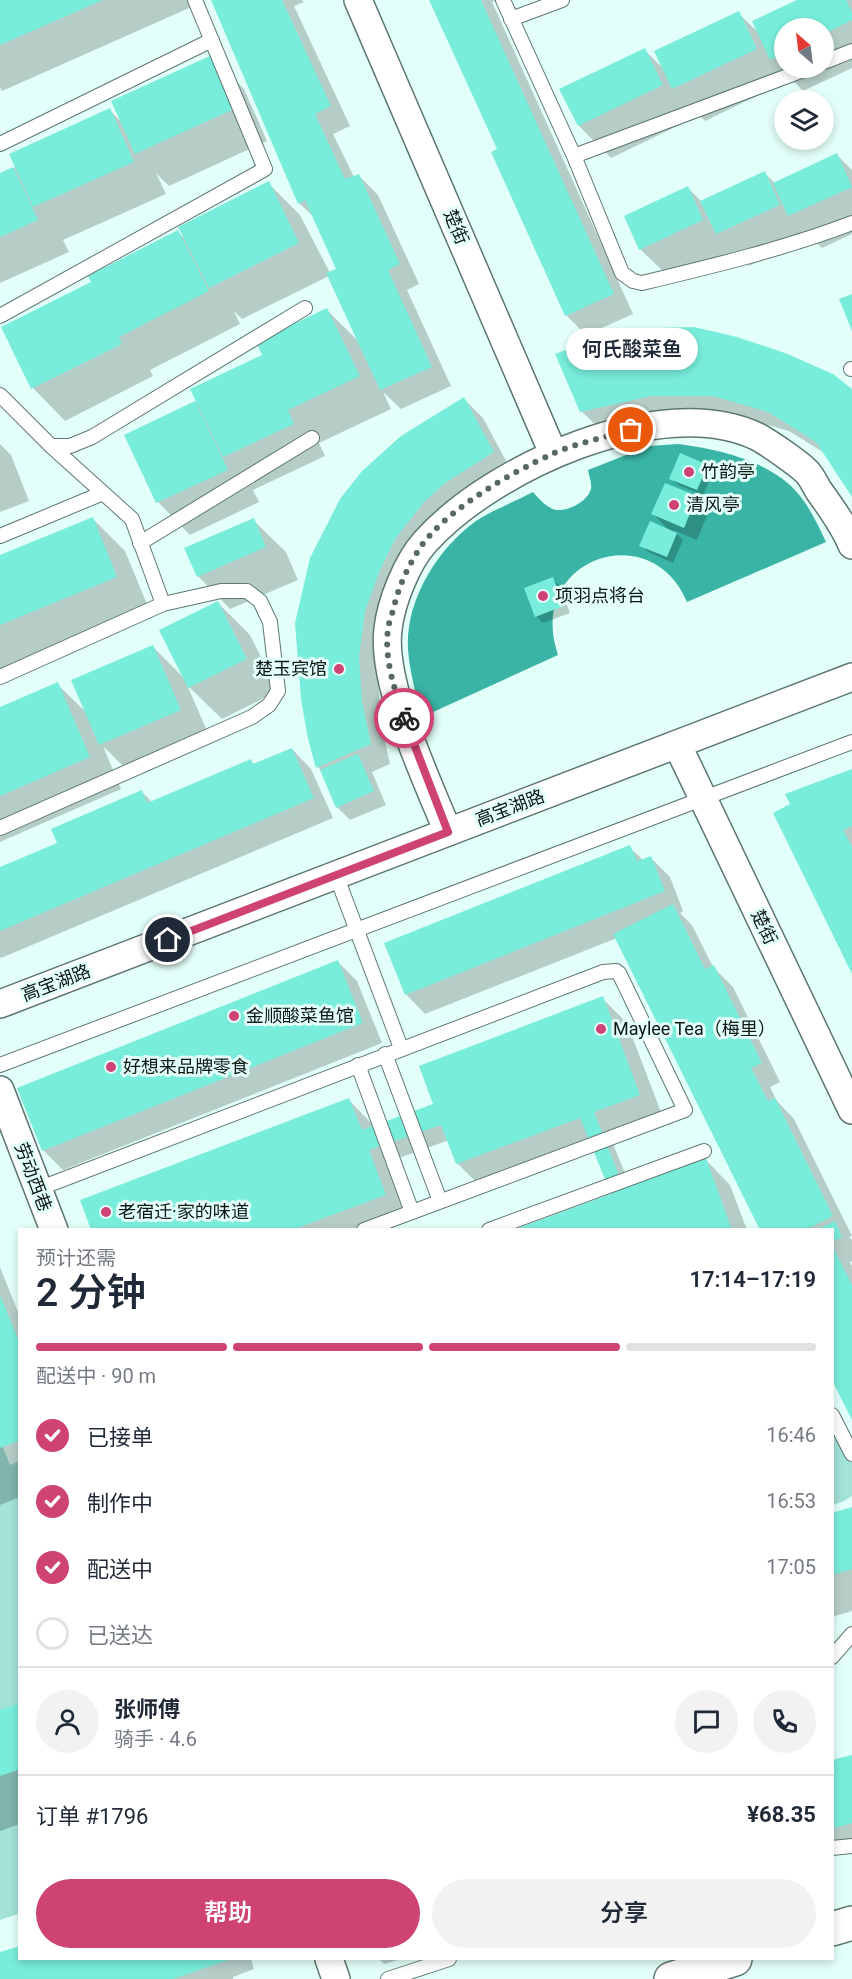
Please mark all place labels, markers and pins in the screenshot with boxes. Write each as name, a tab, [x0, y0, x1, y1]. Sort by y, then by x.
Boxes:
callout: 何氏酸菜鱼	[565, 328, 697, 370]
pin	[605, 404, 656, 455]
place label: 竹韵亭	[701, 461, 755, 482]
marker: 竹韵亭	[682, 465, 696, 479]
place label: 清风亭	[686, 494, 740, 515]
marker: 清风亭	[667, 498, 681, 512]
place label: 项羽点将台	[555, 585, 645, 606]
marker: 项羽点将台	[536, 589, 550, 603]
place label: 楚玉宾馆	[255, 658, 327, 679]
marker: 楚玉宾馆	[332, 662, 346, 676]
pin	[142, 914, 193, 965]
place label: 金顺酸菜鱼馆	[246, 1005, 354, 1026]
marker: 金顺酸菜鱼馆	[227, 1009, 241, 1023]
place label: Maylee Tea（梅里）	[613, 1018, 776, 1039]
marker: Maylee Tea（梅里）	[594, 1022, 608, 1036]
place label: 好想来品牌零食	[123, 1056, 249, 1077]
marker: 好想来品牌零食	[104, 1060, 118, 1074]
place label: 老宿迁·家的味道	[118, 1201, 249, 1222]
marker: 老宿迁·家的味道	[99, 1205, 113, 1219]

